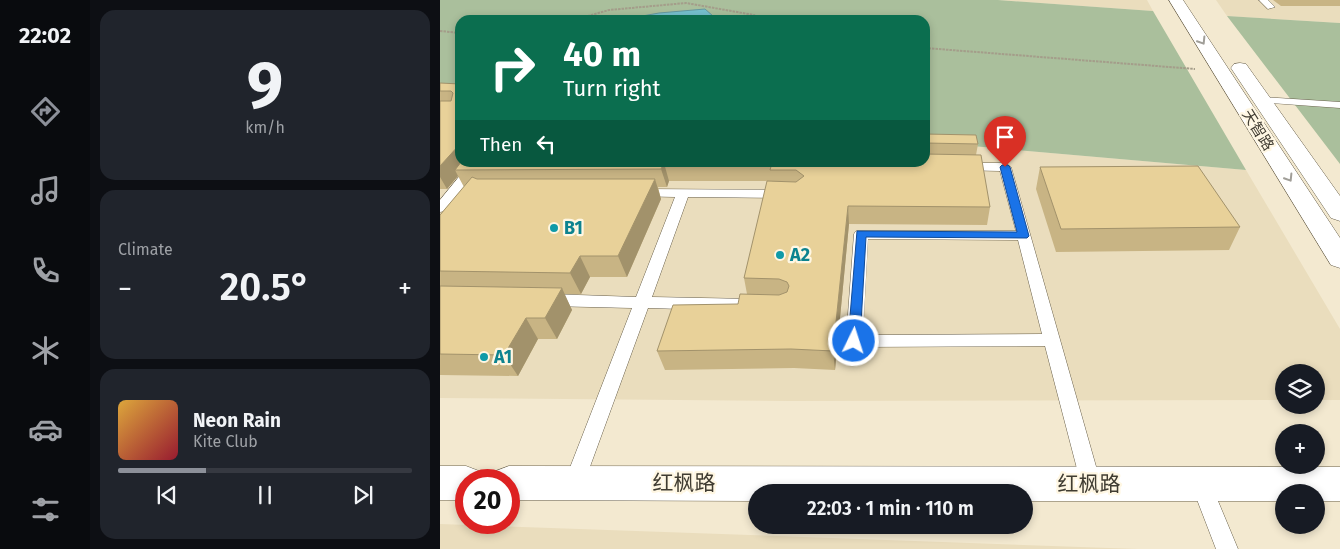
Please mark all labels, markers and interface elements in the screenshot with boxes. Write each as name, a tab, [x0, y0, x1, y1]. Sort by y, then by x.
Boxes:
text: 22:02	[19, 22, 71, 49]
text: 40 m	[563, 33, 641, 75]
icon: right	[480, 35, 545, 100]
one-way arrow	[1195, 36, 1205, 45]
text: 9	[247, 46, 283, 124]
text: Turn right	[563, 75, 660, 102]
icon: directions	[28, 94, 63, 129]
street label: 天智路	[1238, 106, 1278, 154]
pin	[984, 116, 1026, 167]
text: km/h	[245, 118, 285, 137]
icon: arrive	[991, 123, 1019, 151]
icon: left	[532, 130, 560, 158]
text: Then	[480, 133, 522, 156]
icon: music	[28, 173, 63, 208]
one-way arrow	[1282, 173, 1292, 182]
place label: B1	[564, 217, 583, 239]
marker: B1	[548, 222, 560, 234]
text: Climate	[118, 240, 173, 259]
place label: A2	[789, 244, 810, 266]
marker: A2	[774, 249, 786, 261]
icon: phone	[28, 253, 63, 288]
text: 20.5°	[220, 264, 310, 310]
text: −	[118, 272, 132, 305]
text: +	[398, 272, 412, 305]
position arrow	[827, 314, 879, 366]
icon: climate	[28, 333, 63, 368]
place label: A1	[493, 346, 512, 368]
marker: A1	[478, 351, 490, 363]
map controls	[1275, 364, 1325, 534]
button: layers	[1275, 364, 1325, 414]
text: Neon Rain	[193, 409, 281, 432]
icon: car	[28, 412, 63, 447]
button: +	[1275, 424, 1325, 474]
text: Kite Club	[193, 432, 258, 451]
speed limit sign: 20	[455, 469, 520, 534]
street label: 红枫路	[653, 470, 716, 496]
street label: 红枫路	[1058, 471, 1121, 497]
icon: previous	[153, 481, 181, 509]
icon: pause	[251, 481, 279, 509]
icon: next	[349, 481, 377, 509]
button: −	[1275, 484, 1325, 534]
icon: filters	[28, 492, 63, 527]
text: 22:03 · 1 min · 110 m	[807, 497, 974, 520]

